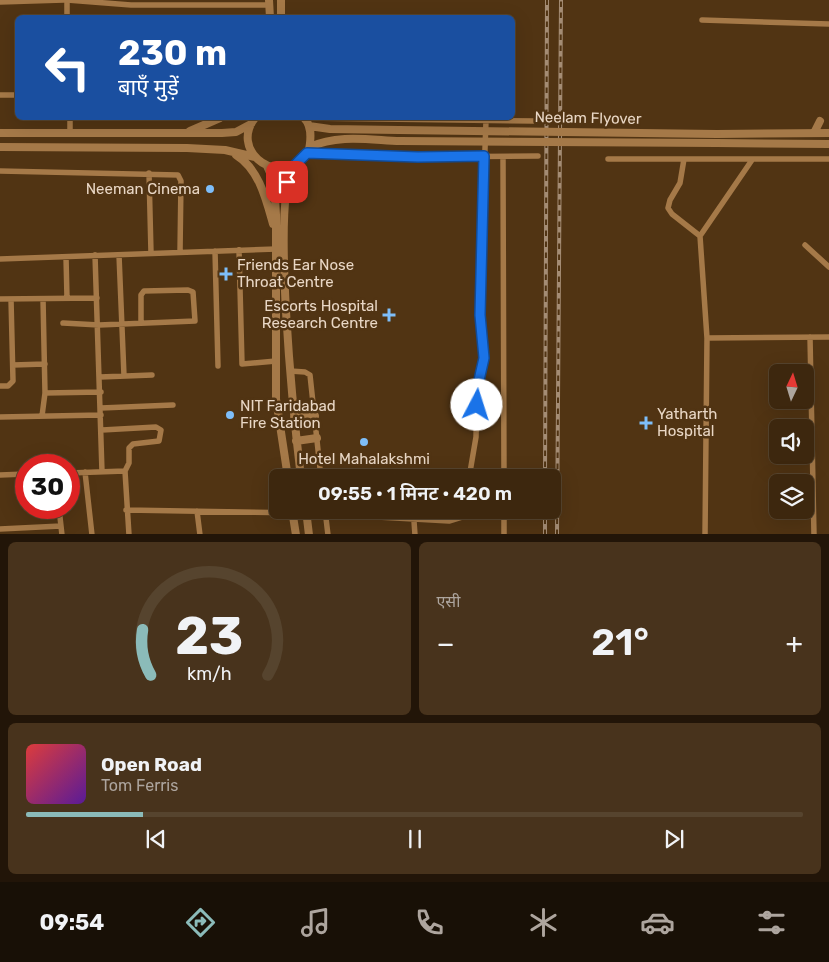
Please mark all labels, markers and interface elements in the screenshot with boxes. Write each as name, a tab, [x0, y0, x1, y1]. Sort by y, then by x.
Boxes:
text: 230 m	[118, 32, 227, 74]
icon: left	[35, 35, 100, 100]
text: बाएँ मुड़ें	[118, 74, 179, 101]
street label: Neelam Flyover	[534, 108, 642, 128]
pin	[266, 161, 308, 203]
icon: arrive	[273, 168, 301, 196]
place label: Neeman Cinema	[86, 180, 200, 198]
marker: Neeman Cinema	[204, 183, 216, 195]
place label: Friends Ear Nose Throat Centre	[237, 256, 354, 291]
marker: Friends Ear Nose Throat Centre	[219, 267, 233, 281]
place label: Escorts Hospital Research Centre	[262, 297, 378, 332]
marker: Escorts Hospital Research Centre	[382, 308, 396, 322]
north arrow	[769, 364, 814, 409]
map controls	[769, 364, 814, 519]
position arrow	[450, 378, 502, 430]
place label: NIT Faridabad Fire Station	[240, 397, 336, 432]
place label: Yatharth Hospital	[657, 405, 717, 440]
marker: NIT Faridabad Fire Station	[224, 409, 236, 421]
marker: Yatharth Hospital	[639, 416, 653, 430]
button: sound	[769, 419, 814, 464]
marker: Hotel Mahalakshmi	[358, 436, 370, 448]
place label: Hotel Mahalakshmi	[298, 450, 430, 468]
speed limit sign: 30	[15, 454, 80, 519]
button: layers	[769, 474, 814, 519]
text: 09:55 · 1 मिनट · 420 m	[318, 482, 512, 505]
text: एसी	[437, 592, 460, 611]
text: 23	[175, 605, 243, 667]
text: 21°	[591, 619, 649, 665]
text: −	[437, 627, 455, 660]
text: +	[786, 627, 803, 660]
text: km/h	[187, 663, 232, 684]
text: Open Road	[101, 753, 202, 776]
text: Tom Ferris	[101, 776, 178, 795]
icon: previous	[142, 825, 170, 853]
icon: pause	[401, 825, 429, 853]
icon: next	[660, 825, 688, 853]
icon: directions	[183, 905, 218, 940]
icon: music	[298, 905, 333, 940]
icon: phone	[412, 905, 447, 940]
icon: climate	[526, 905, 561, 940]
icon: car	[640, 905, 675, 940]
icon: filters	[754, 905, 789, 940]
text: 09:54	[40, 909, 104, 936]

